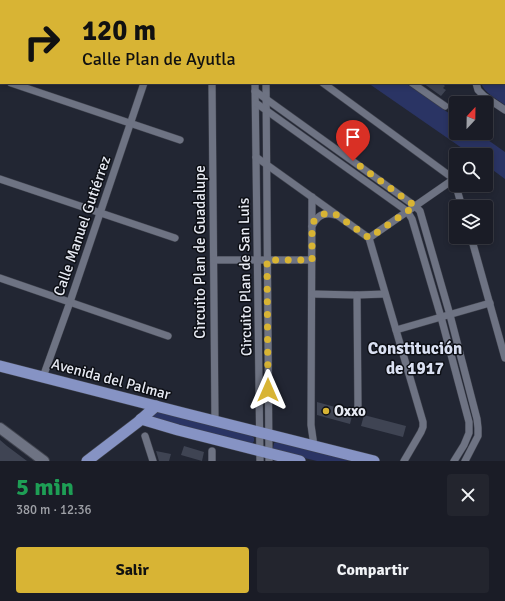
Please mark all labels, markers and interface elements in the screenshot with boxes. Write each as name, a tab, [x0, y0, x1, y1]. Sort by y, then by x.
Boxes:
text: 120 m	[82, 14, 156, 48]
icon: right	[16, 16, 68, 68]
text: Calle Plan de Ayutla	[82, 48, 236, 70]
north arrow	[449, 96, 493, 140]
map controls	[449, 96, 493, 244]
pin	[336, 120, 370, 161]
icon: arrive	[342, 126, 364, 148]
button: search	[449, 148, 493, 192]
street label: Calle Manuel Gutiérrez	[50, 153, 115, 298]
street label: Circuito Plan de Guadalupe	[191, 165, 209, 339]
street label: Circuito Plan de San Luis	[235, 197, 255, 356]
button: layers	[449, 200, 493, 244]
district label: Constitución de 1917	[368, 338, 462, 379]
street label: Avenida del Palmar	[49, 354, 173, 404]
position arrow	[247, 369, 289, 411]
place label: Oxxo	[334, 402, 366, 420]
marker: Oxxo	[321, 406, 331, 416]
text: 5 min	[16, 472, 74, 502]
button: close	[447, 474, 489, 516]
text: 380 m · 12:36	[16, 502, 92, 518]
button: Salir	[16, 547, 249, 593]
button: Compartir	[257, 547, 489, 593]

